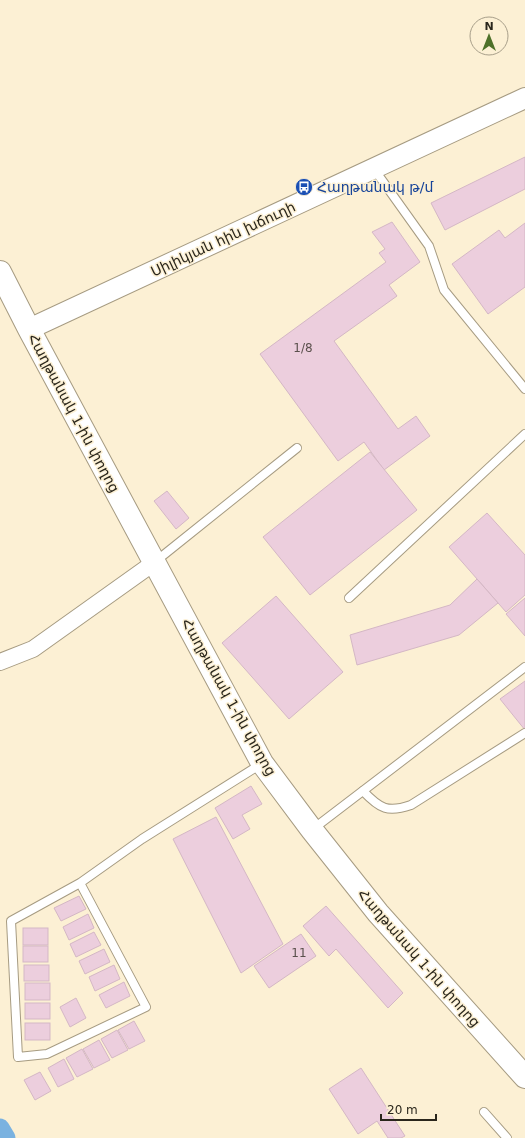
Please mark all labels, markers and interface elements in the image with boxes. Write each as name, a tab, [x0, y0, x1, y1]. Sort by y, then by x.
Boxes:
north arrow	[469, 16, 509, 56]
text: N	[484, 20, 494, 33]
bus stop icon: Հաղթանակ թ/մ	[294, 177, 314, 197]
place label: Հաղթանակ թ/մ	[317, 179, 434, 195]
street label: Սիլիկյան հին խճուղի	[148, 198, 298, 280]
street label: Հաղթանակ 1-ին փողոց	[25, 331, 123, 495]
house number: 1/8	[293, 341, 313, 355]
street label: Հաղթանակ 1-ին փողոց	[179, 615, 279, 779]
street label: Հաղթանակ 1-ին փողոց	[355, 886, 483, 1030]
house number: 11	[291, 946, 307, 960]
scale bar	[381, 1096, 436, 1122]
text: 20 m	[387, 1103, 418, 1117]

